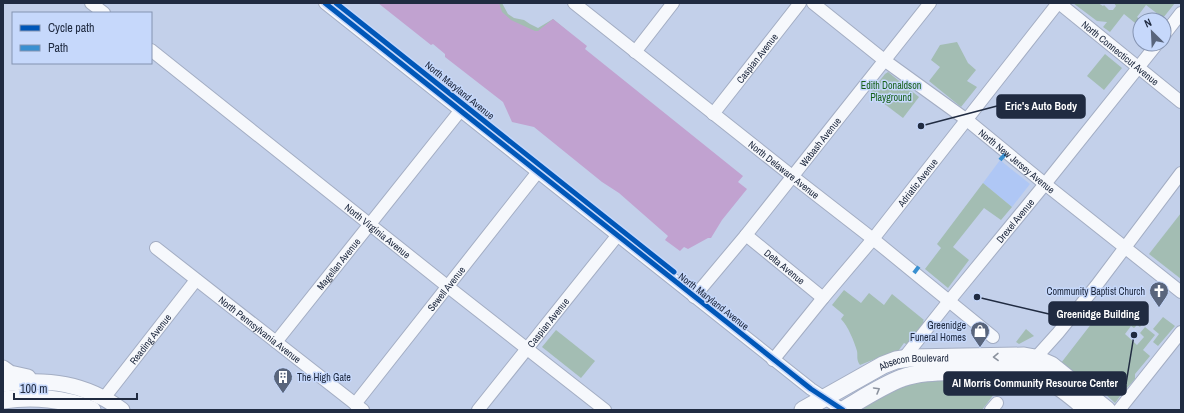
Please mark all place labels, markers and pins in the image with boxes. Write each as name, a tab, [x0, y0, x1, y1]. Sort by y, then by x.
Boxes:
callout: Eric's Auto Body	[997, 95, 1085, 118]
church icon: Community Baptist Church	[1148, 280, 1170, 308]
place label: Community Baptist Church	[1047, 285, 1145, 298]
callout: Greenidge Building	[1049, 302, 1148, 325]
place label: Greenidge Funeral Homes	[910, 319, 966, 344]
shop icon: Greenidge Funeral Homes	[969, 320, 991, 348]
building icon: The High Gate	[272, 366, 294, 394]
place label: The High Gate	[297, 371, 351, 384]
callout: Al Morris Community Resource Center	[944, 372, 1126, 395]

